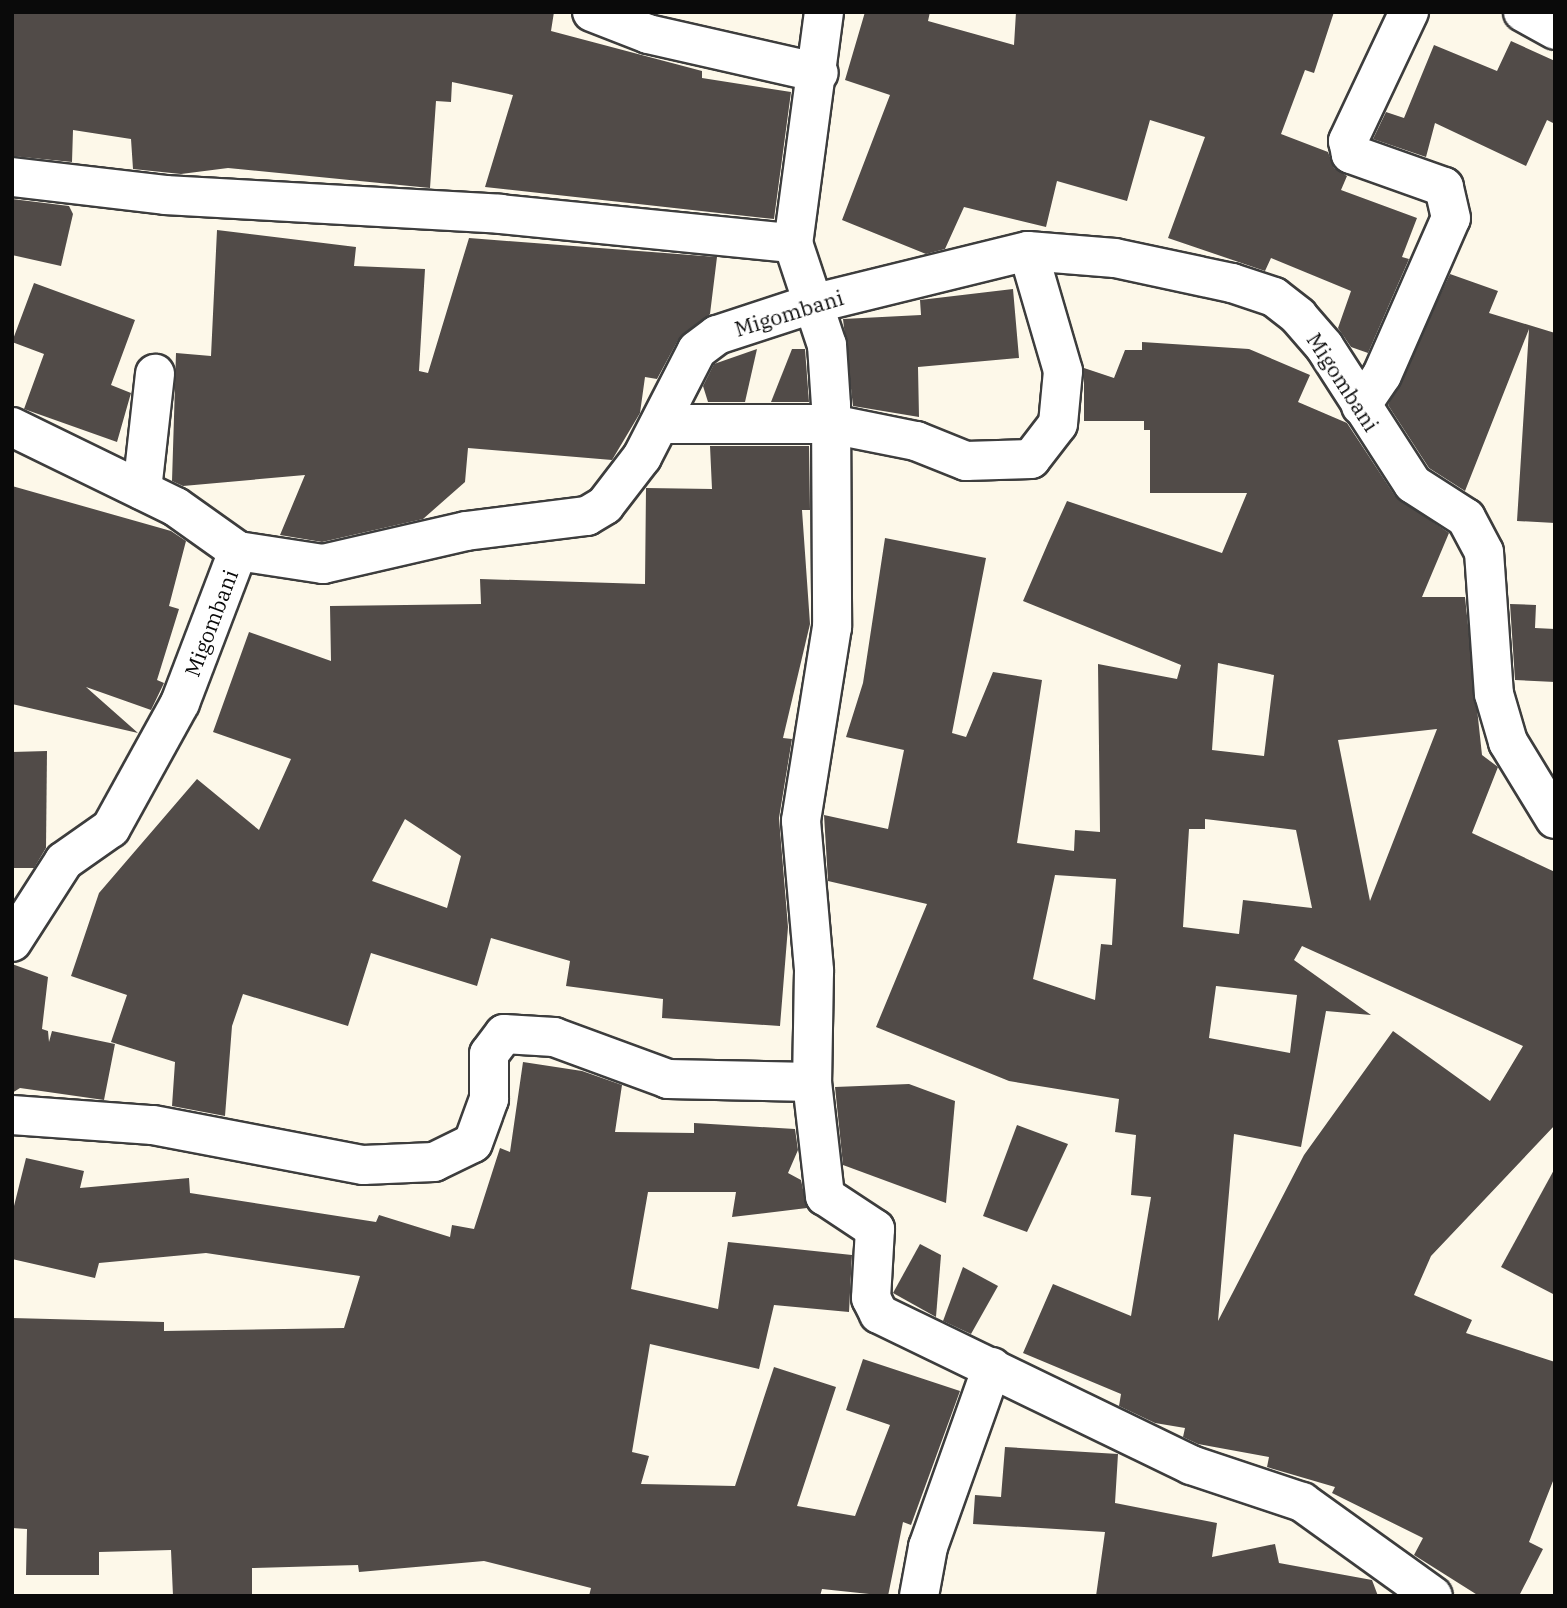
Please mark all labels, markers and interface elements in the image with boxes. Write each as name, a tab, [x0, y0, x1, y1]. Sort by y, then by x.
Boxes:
street label: Migombani	[732, 285, 846, 341]
street label: Migombani	[1302, 328, 1384, 436]
street label: Migombani	[179, 566, 243, 680]

